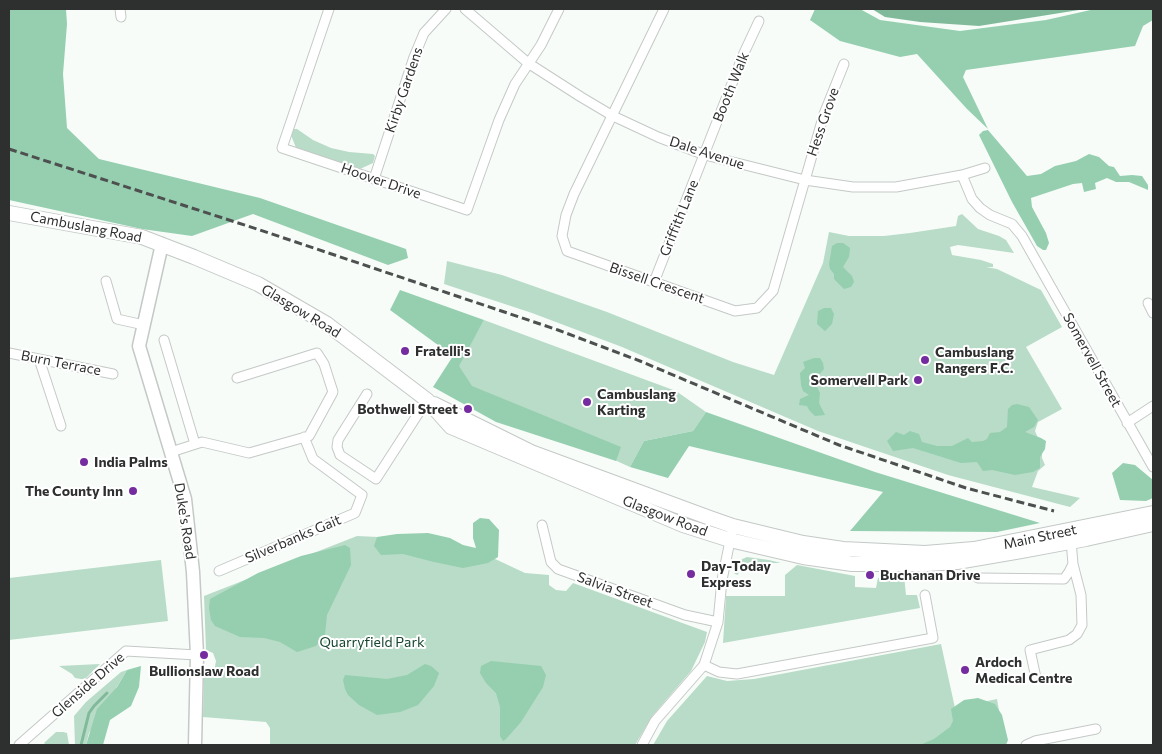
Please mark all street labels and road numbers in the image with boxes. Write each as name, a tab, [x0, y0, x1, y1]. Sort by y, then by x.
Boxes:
street label: Kirby Gardens	[382, 45, 426, 135]
street label: Booth Walk	[709, 49, 753, 125]
street label: Hess Grove	[803, 86, 843, 158]
street label: Dale Avenue	[667, 133, 747, 173]
street label: Hoover Drive	[339, 159, 423, 203]
street label: Griffith Lane	[656, 177, 702, 259]
street label: Cambuslang Road	[29, 208, 143, 246]
street label: Bissell Crescent	[607, 259, 707, 307]
street label: Glasgow Road	[258, 281, 344, 341]
street label: Somervell Street	[1059, 310, 1125, 410]
street label: Burn Terrace	[20, 347, 102, 379]
street label: Duke's Road	[171, 481, 199, 561]
street label: Glasgow Road	[620, 492, 710, 540]
street label: Silverbanks Gait	[243, 511, 343, 567]
street label: Main Street	[1002, 521, 1078, 553]
street label: Salvia Street	[575, 569, 655, 611]
street label: Glenside Drive	[48, 649, 128, 721]

